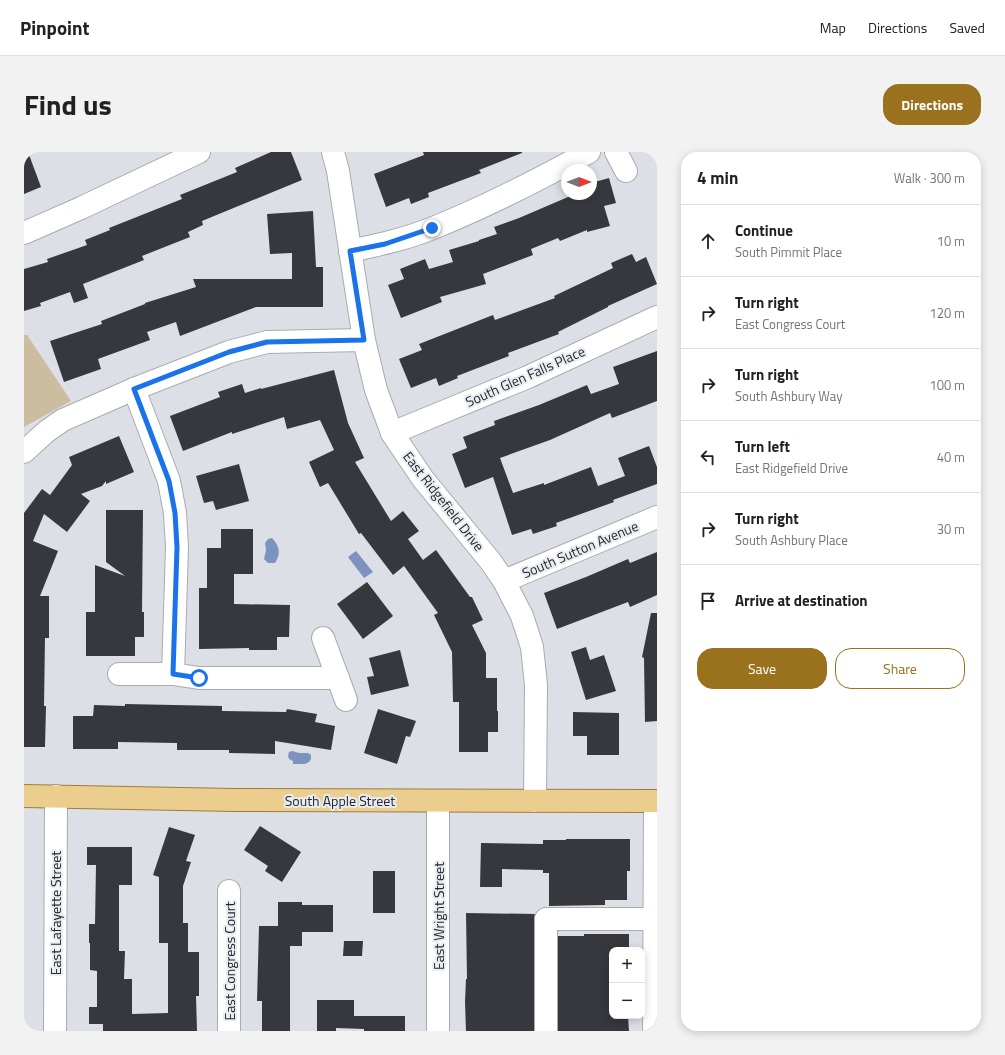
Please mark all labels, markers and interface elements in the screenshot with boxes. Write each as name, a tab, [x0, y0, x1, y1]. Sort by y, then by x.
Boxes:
text: Pinpoint	[20, 13, 89, 42]
text: Map	[820, 17, 846, 38]
text: Directions	[868, 17, 927, 38]
text: Saved	[949, 17, 985, 38]
text: Find us	[24, 83, 112, 126]
button: Directions	[883, 84, 981, 125]
north arrow	[561, 164, 597, 200]
text: 4 min	[697, 165, 738, 191]
text: Walk · 300 m	[894, 168, 965, 188]
route end	[423, 219, 441, 237]
text: Continue	[735, 219, 793, 242]
icon: ahead	[697, 230, 719, 252]
text: 10 m	[937, 231, 965, 251]
text: South Pimmit Place	[735, 242, 842, 262]
text: Turn right	[735, 291, 799, 314]
icon: right	[697, 302, 719, 324]
text: 120 m	[929, 303, 965, 323]
text: East Congress Court	[735, 314, 845, 334]
street label: South Glen Falls Place	[462, 340, 588, 412]
text: Turn right	[735, 363, 799, 386]
icon: right	[697, 374, 719, 396]
text: 100 m	[929, 375, 965, 395]
text: South Ashbury Way	[735, 386, 842, 406]
text: Turn left	[735, 435, 790, 458]
icon: left	[697, 446, 719, 468]
street label: East Ridgefield Drive	[398, 447, 490, 555]
text: 40 m	[937, 447, 965, 467]
text: East Ridgefield Drive	[735, 458, 848, 478]
text: Turn right	[735, 507, 799, 530]
street label: South Sutton Avenue	[519, 515, 641, 583]
icon: right	[697, 518, 719, 540]
text: 30 m	[937, 519, 965, 539]
text: South Ashbury Place	[735, 530, 848, 550]
text: Arrive at destination	[735, 589, 868, 612]
icon: arrive	[697, 590, 719, 612]
button: Save	[697, 648, 827, 689]
button: Share	[835, 648, 965, 689]
route start	[190, 669, 208, 687]
street label: South Apple Street	[285, 790, 395, 811]
street label: East Lafayette Street	[45, 851, 66, 975]
street label: East Wright Street	[428, 862, 449, 970]
street label: East Congress Court	[219, 902, 240, 1020]
map controls	[609, 947, 645, 1019]
button: +	[609, 947, 645, 983]
button: −	[609, 983, 645, 1019]

